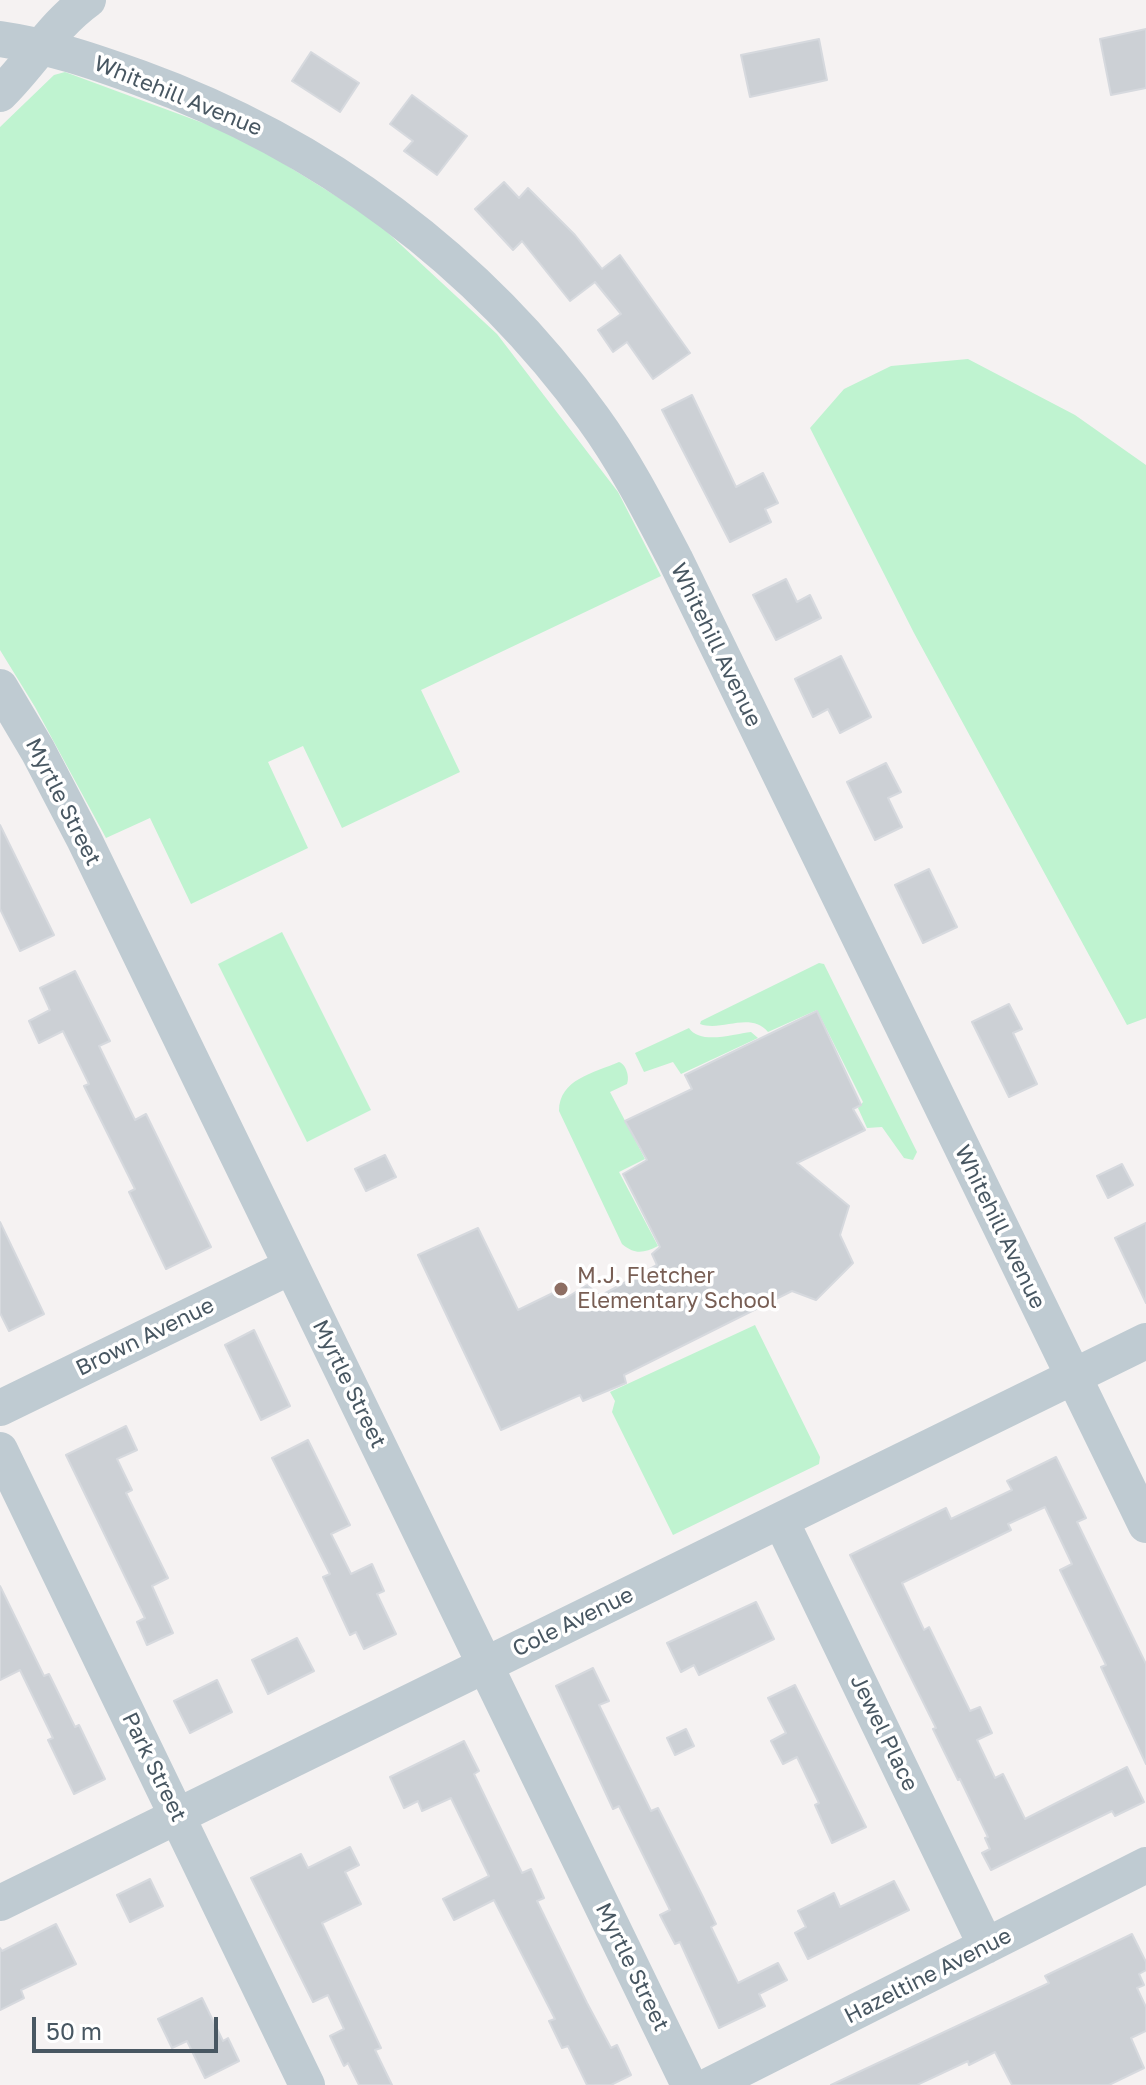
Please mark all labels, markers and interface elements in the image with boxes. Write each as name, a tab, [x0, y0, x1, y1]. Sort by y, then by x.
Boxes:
street label: Whitehill Avenue	[90, 50, 266, 142]
street label: Whitehill Avenue	[665, 559, 767, 731]
street label: Myrtle Street	[20, 734, 106, 870]
street label: Whitehill Avenue	[949, 1141, 1051, 1313]
place label: M.J. Fletcher Elementary School	[577, 1263, 777, 1314]
marker: M.J. Fletcher Elementary School	[552, 1280, 570, 1298]
street label: Brown Avenue	[72, 1292, 218, 1382]
street label: Myrtle Street	[307, 1316, 391, 1452]
street label: Cole Avenue	[508, 1581, 638, 1663]
street label: Jewel Place	[844, 1670, 924, 1796]
street label: Park Street	[116, 1708, 192, 1826]
street label: Myrtle Street	[590, 1899, 674, 2035]
street label: Hazeltine Avenue	[840, 1922, 1016, 2030]
scale bar	[36, 2001, 222, 2051]
text: 50 m	[46, 2016, 102, 2045]

